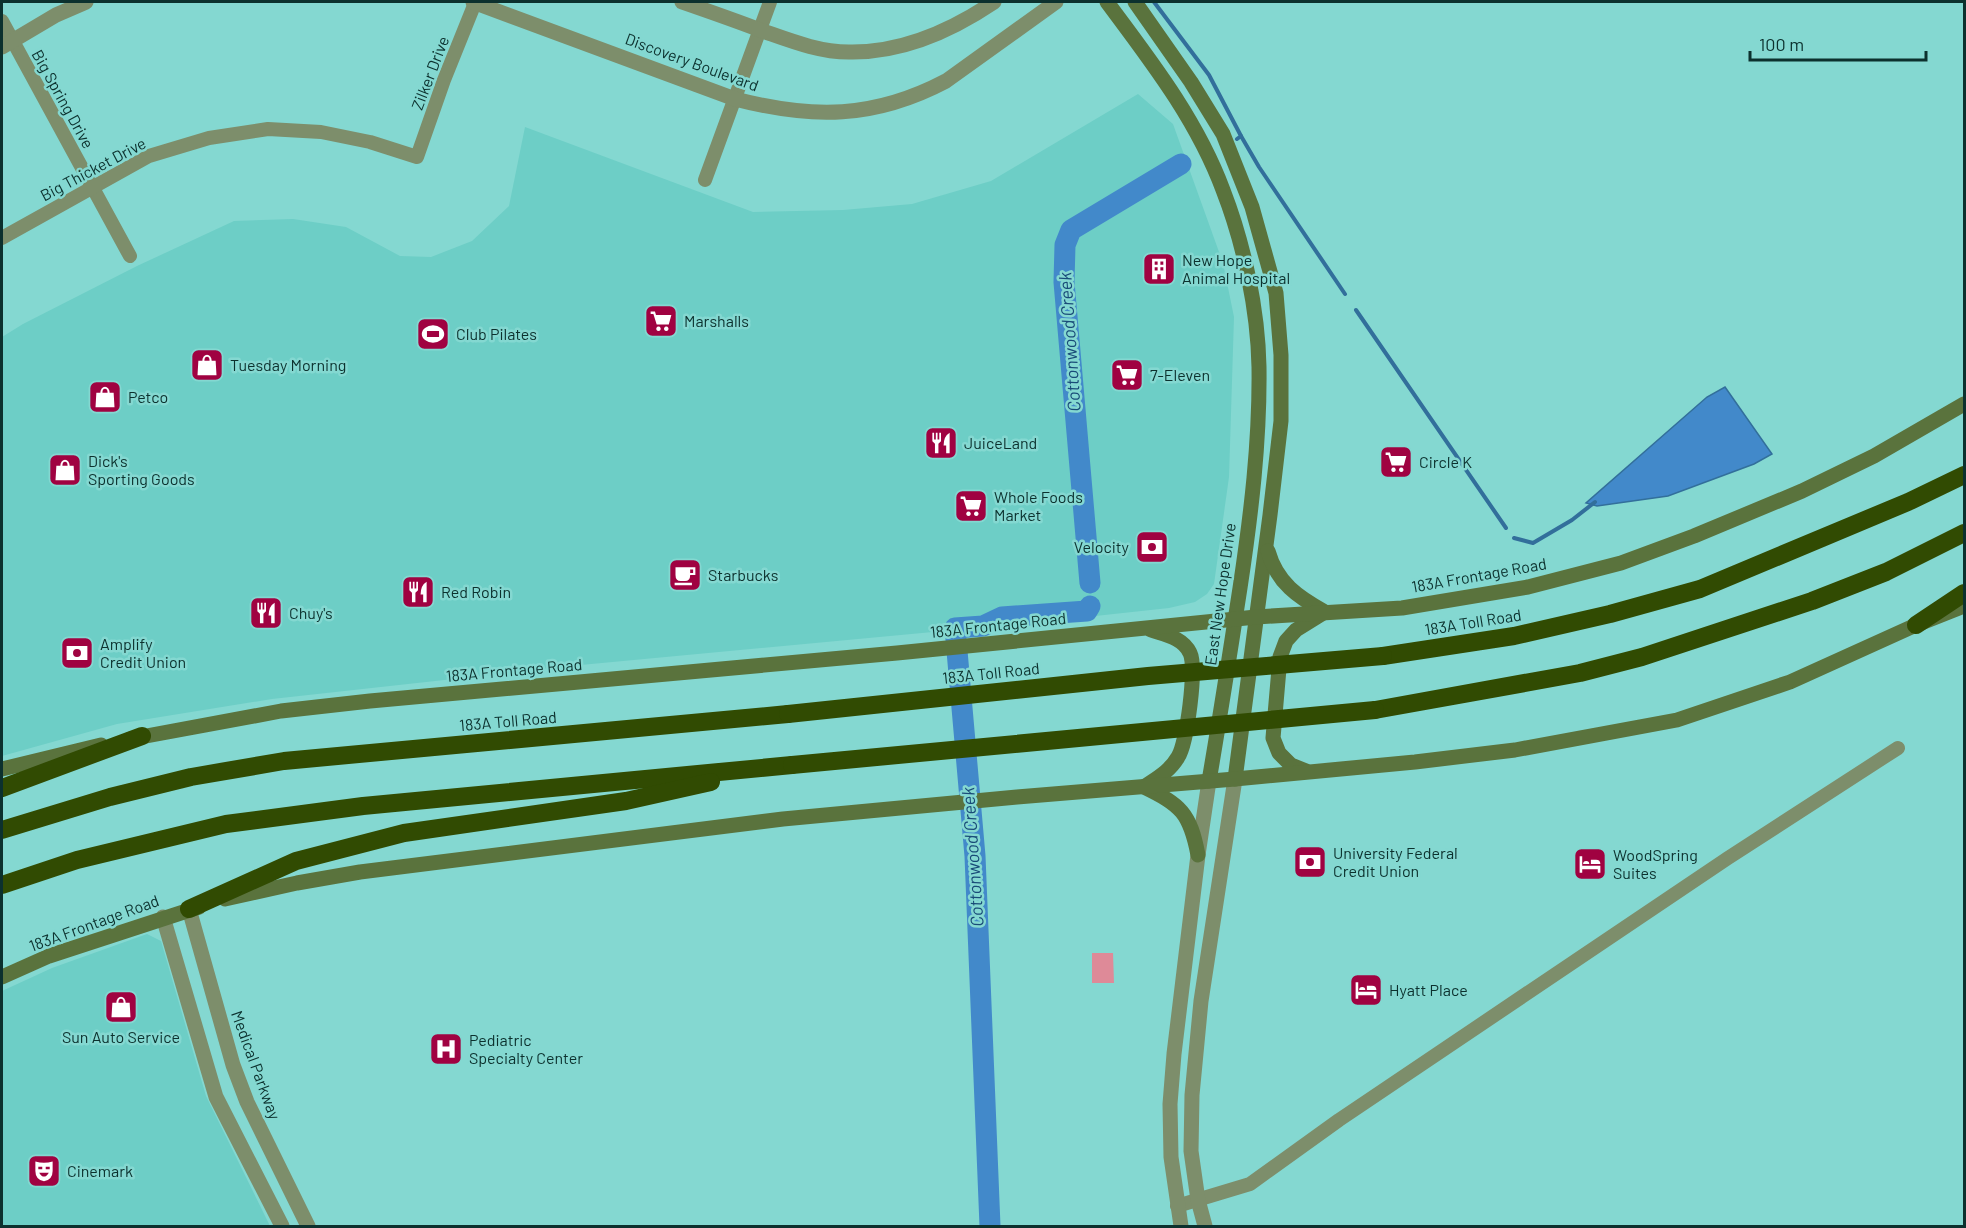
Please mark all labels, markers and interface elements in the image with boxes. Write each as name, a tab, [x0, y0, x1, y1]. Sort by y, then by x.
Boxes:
scale bar	[1750, 24, 1926, 62]
street label: Discovery Boulevard	[623, 29, 761, 94]
street label: Zilker Drive	[407, 33, 452, 112]
text: 100 m	[1759, 33, 1804, 55]
street label: Big Spring Drive	[28, 46, 98, 151]
street label: Big Thicket Drive	[37, 133, 149, 204]
place label: New Hope Animal Hospital	[1182, 250, 1290, 287]
building icon: New Hope Animal Hospital	[1141, 251, 1177, 287]
water label: Cottonwood Creek	[1053, 271, 1085, 413]
supermarket icon: Marshalls	[643, 303, 679, 339]
place label: Marshalls	[684, 311, 749, 330]
sports icon: Club Pilates	[415, 316, 451, 352]
place label: Club Pilates	[456, 324, 537, 343]
shop icon: Tuesday Morning	[189, 347, 225, 383]
place label: Tuesday Morning	[230, 355, 346, 374]
supermarket icon: 7-Eleven	[1109, 357, 1145, 393]
place label: 7-Eleven	[1150, 365, 1210, 384]
shop icon: Petco	[87, 379, 123, 415]
place label: Petco	[128, 387, 168, 406]
restaurant icon: JuiceLand	[923, 425, 959, 461]
place label: JuiceLand	[964, 433, 1037, 452]
supermarket icon: Circle K	[1378, 444, 1414, 480]
place label: Dick's Sporting Goods	[88, 451, 195, 488]
shop icon: Dick's Sporting Goods	[47, 452, 83, 488]
place label: Circle K	[1419, 452, 1472, 471]
place label: Whole Foods Market	[994, 487, 1083, 524]
supermarket icon: Whole Foods Market	[953, 488, 989, 524]
street label: East New Hope Drive	[1200, 521, 1239, 666]
bank icon: Velocity	[1134, 529, 1170, 565]
place label: Velocity	[1074, 537, 1130, 556]
street label: 183A Frontage Road	[1410, 553, 1548, 596]
cafe icon: Starbucks	[667, 557, 703, 593]
place label: Starbucks	[708, 565, 778, 584]
restaurant icon: Red Robin	[400, 574, 436, 610]
place label: Red Robin	[441, 582, 511, 601]
restaurant icon: Chuy's	[248, 595, 284, 631]
place label: Chuy's	[289, 603, 333, 622]
street label: 183A Toll Road	[1423, 604, 1523, 639]
street label: 183A Frontage Road	[929, 608, 1067, 641]
place label: Amplify Credit Union	[100, 634, 186, 671]
bank icon: Amplify Credit Union	[59, 635, 95, 671]
street label: 183A Frontage Road	[445, 654, 583, 685]
street label: 183A Toll Road	[941, 658, 1041, 687]
street label: 183A Toll Road	[458, 707, 557, 734]
water label: Cottonwood Creek	[956, 786, 988, 928]
place label: University Federal Credit Union	[1333, 843, 1458, 880]
bank icon: University Federal Credit Union	[1292, 844, 1328, 880]
place label: WoodSpring Suites	[1613, 845, 1698, 882]
hotel icon: WoodSpring Suites	[1572, 846, 1608, 882]
street label: 183A Frontage Road	[26, 890, 161, 955]
hotel icon: Hyatt Place	[1348, 972, 1384, 1008]
place label: Hyatt Place	[1389, 980, 1468, 999]
shop icon: Sun Auto Service	[103, 989, 139, 1025]
street label: Medical Parkway	[228, 1008, 285, 1122]
place label: Sun Auto Service	[62, 1027, 180, 1046]
place label: Pediatric Specialty Center	[469, 1030, 583, 1067]
hospital icon: Pediatric Specialty Center	[428, 1031, 464, 1067]
theatre icon: Cinemark	[26, 1153, 62, 1189]
place label: Cinemark	[67, 1161, 133, 1180]

